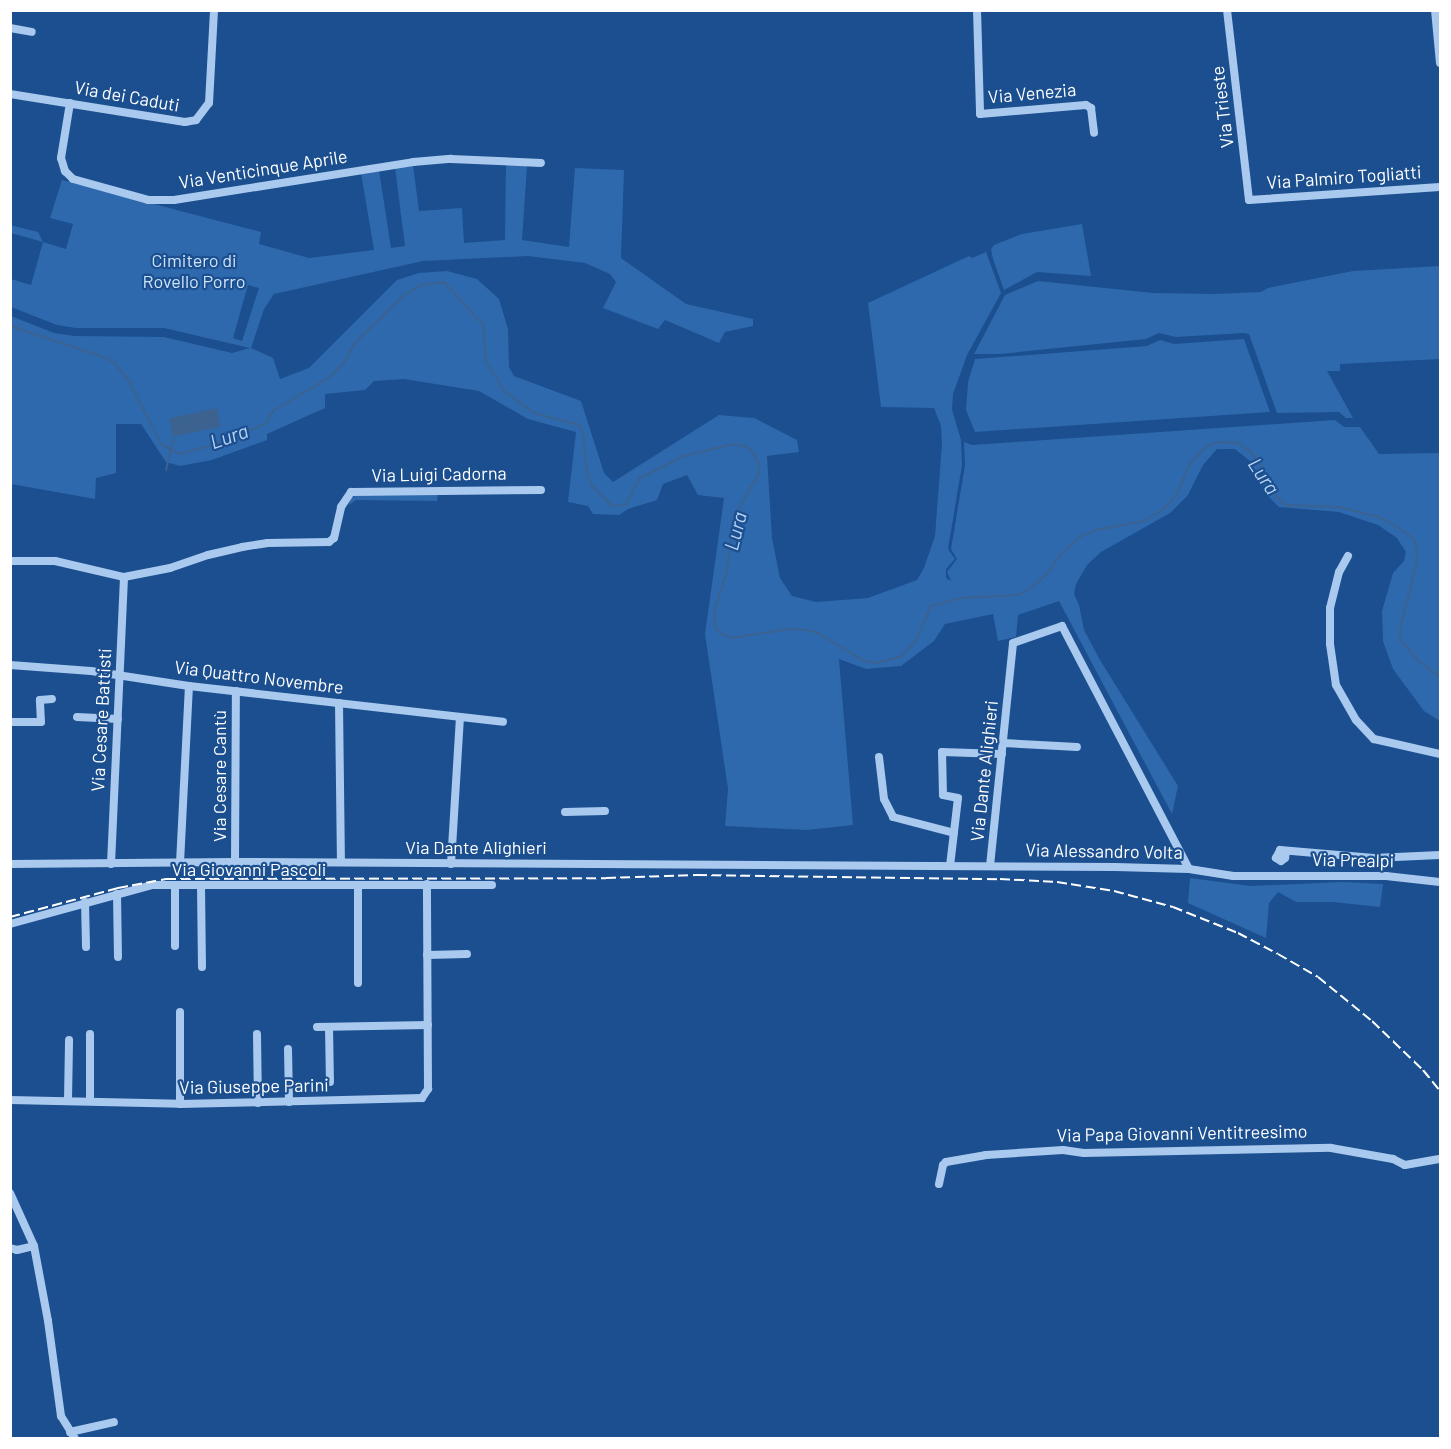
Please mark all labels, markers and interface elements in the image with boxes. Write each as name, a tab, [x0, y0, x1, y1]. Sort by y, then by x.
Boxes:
street label: Via Trieste	[1206, 65, 1238, 149]
street label: Via dei Caduti	[73, 76, 181, 116]
street label: Via Venezia	[987, 78, 1077, 108]
street label: Via Venticinque Aprile	[177, 145, 349, 193]
street label: Via Palmiro Togliatti	[1266, 161, 1422, 193]
park label: Cimitero di Rovello Porro	[143, 250, 245, 292]
water label: Lura	[207, 418, 251, 454]
water label: Lura	[1243, 453, 1285, 499]
street label: Via Luigi Cadorna	[371, 462, 507, 486]
water label: Lura	[719, 509, 751, 553]
street label: Via Cesare Battisti	[86, 648, 116, 792]
street label: Via Quattro Novembre	[173, 656, 345, 698]
street label: Via Dante Alighieri	[966, 699, 1002, 843]
street label: Via Cesare Cantù	[208, 710, 230, 842]
street label: Via Dante Alighieri	[405, 836, 547, 858]
street label: Via Alessandro Volta	[1025, 839, 1183, 863]
street label: Via Prealpi	[1312, 848, 1394, 872]
street label: Via Giovanni Pascoli	[172, 858, 326, 880]
street label: Via Giuseppe Parini	[179, 1074, 329, 1098]
street label: Via Papa Giovanni Ventitreesimo	[1056, 1120, 1308, 1146]

